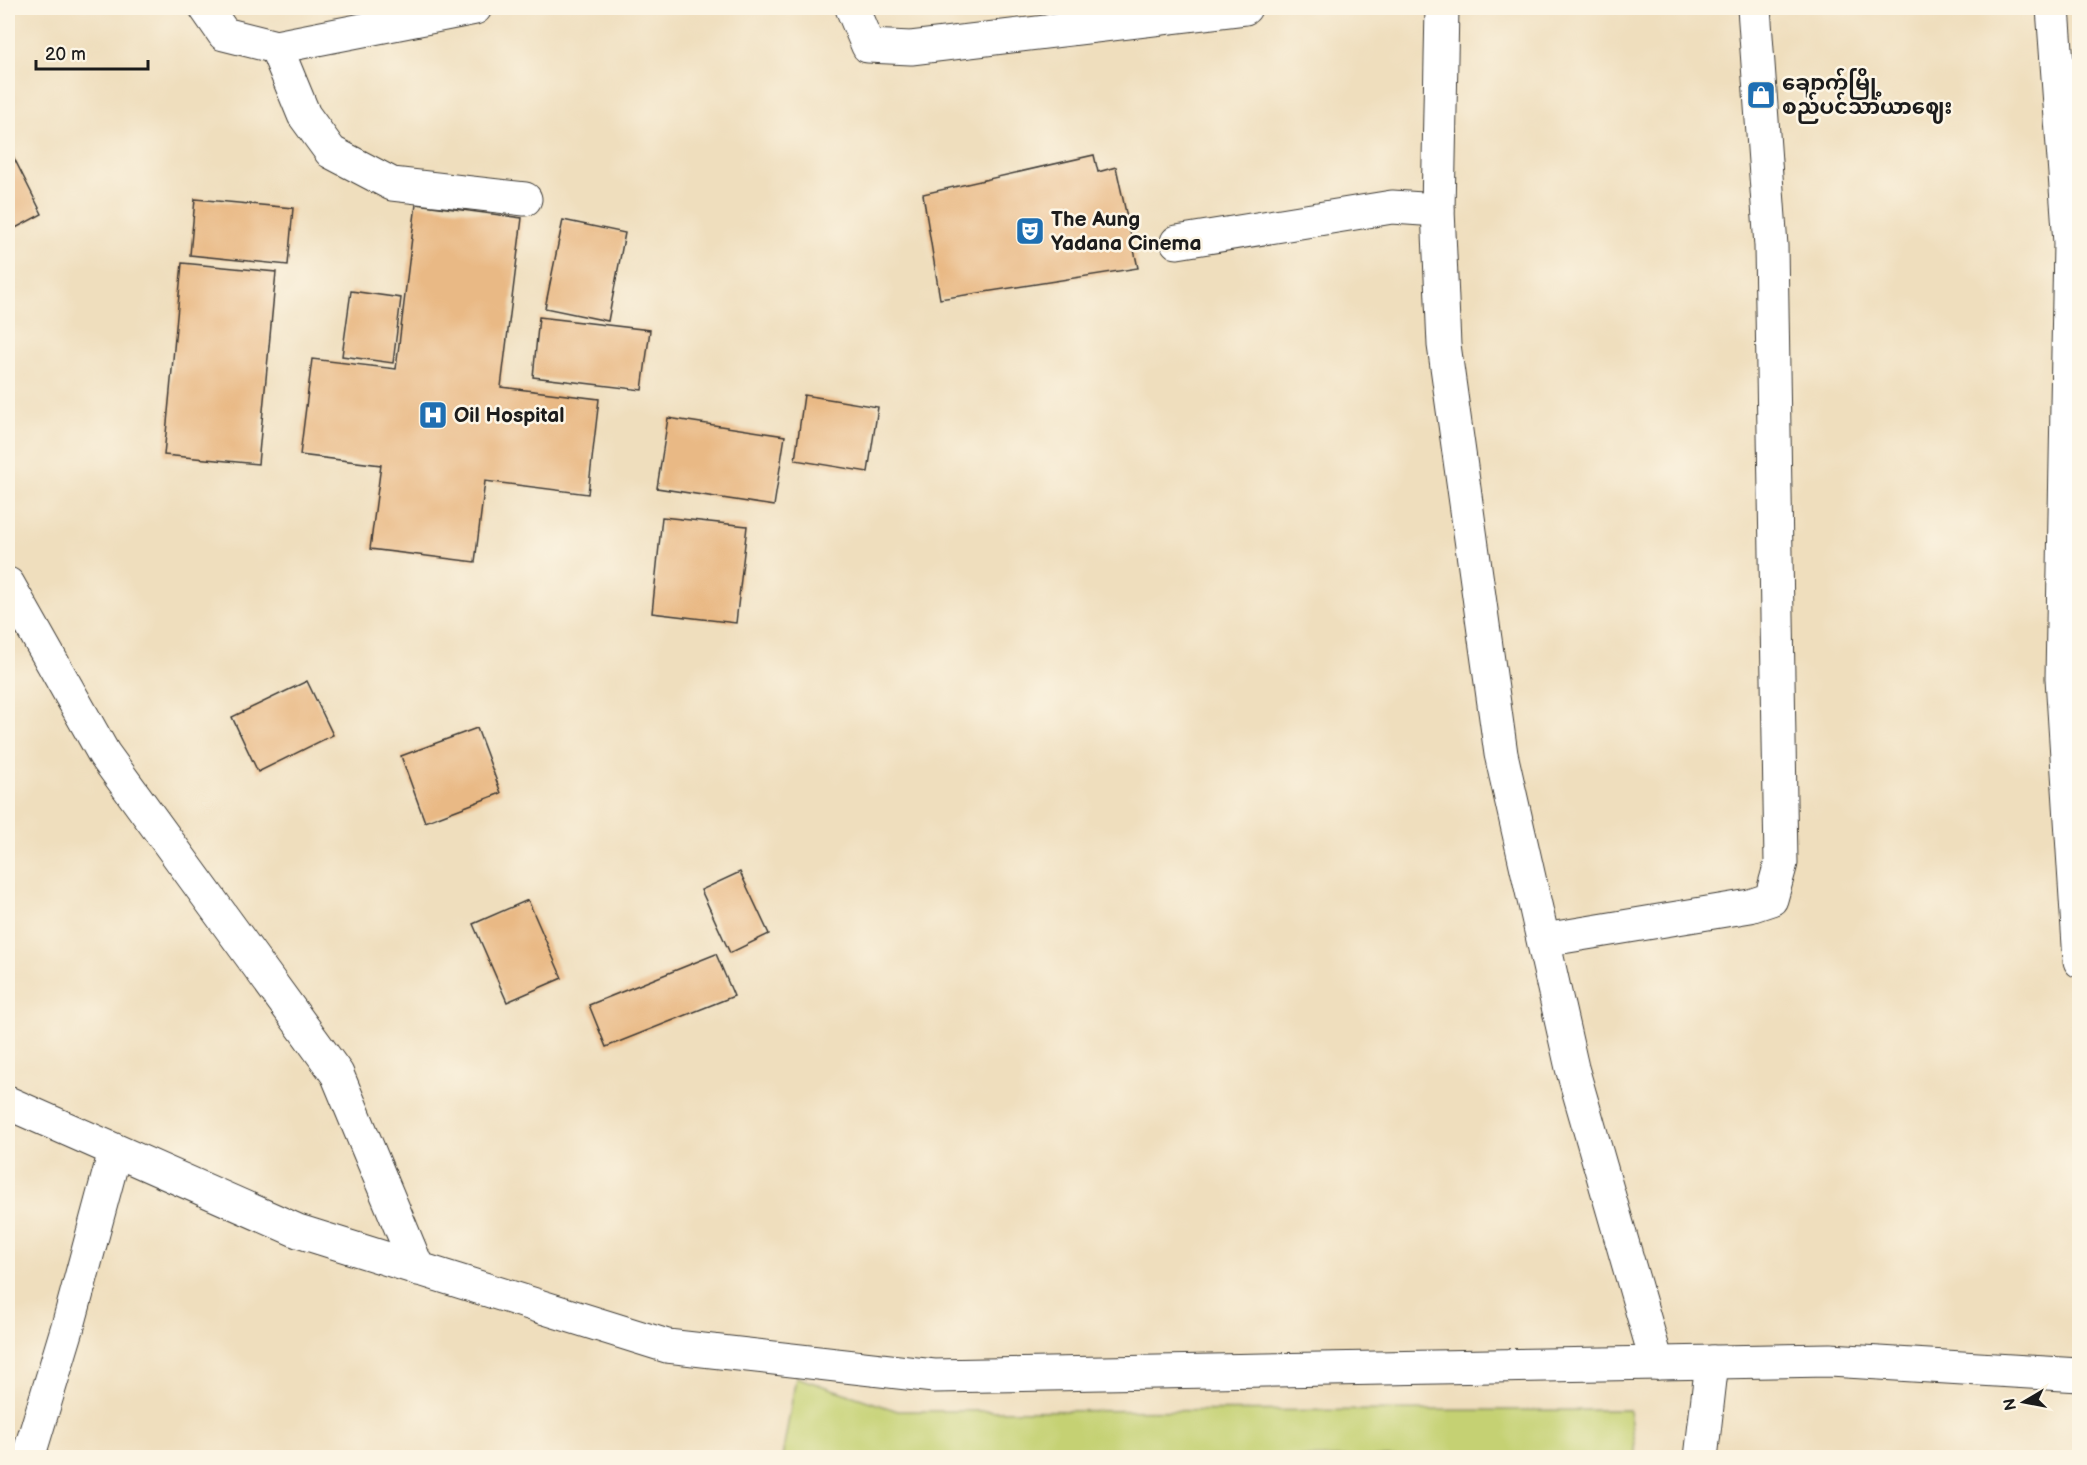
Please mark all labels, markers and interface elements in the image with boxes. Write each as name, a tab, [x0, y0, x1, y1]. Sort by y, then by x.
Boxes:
scale bar	[36, 33, 148, 71]
text: 20 m	[45, 44, 86, 65]
place label: ချောက်မြို့ စည်ပင်သာယာဈေး	[1782, 67, 1952, 124]
shop icon: ချောက်မြို့ စည်ပင်သာယာဈေး	[1745, 79, 1777, 111]
place label: The Aung Yadana Cinema	[1051, 207, 1202, 256]
theatre icon: The Aung Yadana Cinema	[1014, 215, 1046, 247]
hospital icon: Oil Hospital	[417, 399, 449, 431]
place label: Oil Hospital	[454, 403, 565, 428]
north arrow	[1994, 1372, 2054, 1432]
text: N	[2000, 1397, 2021, 1412]

